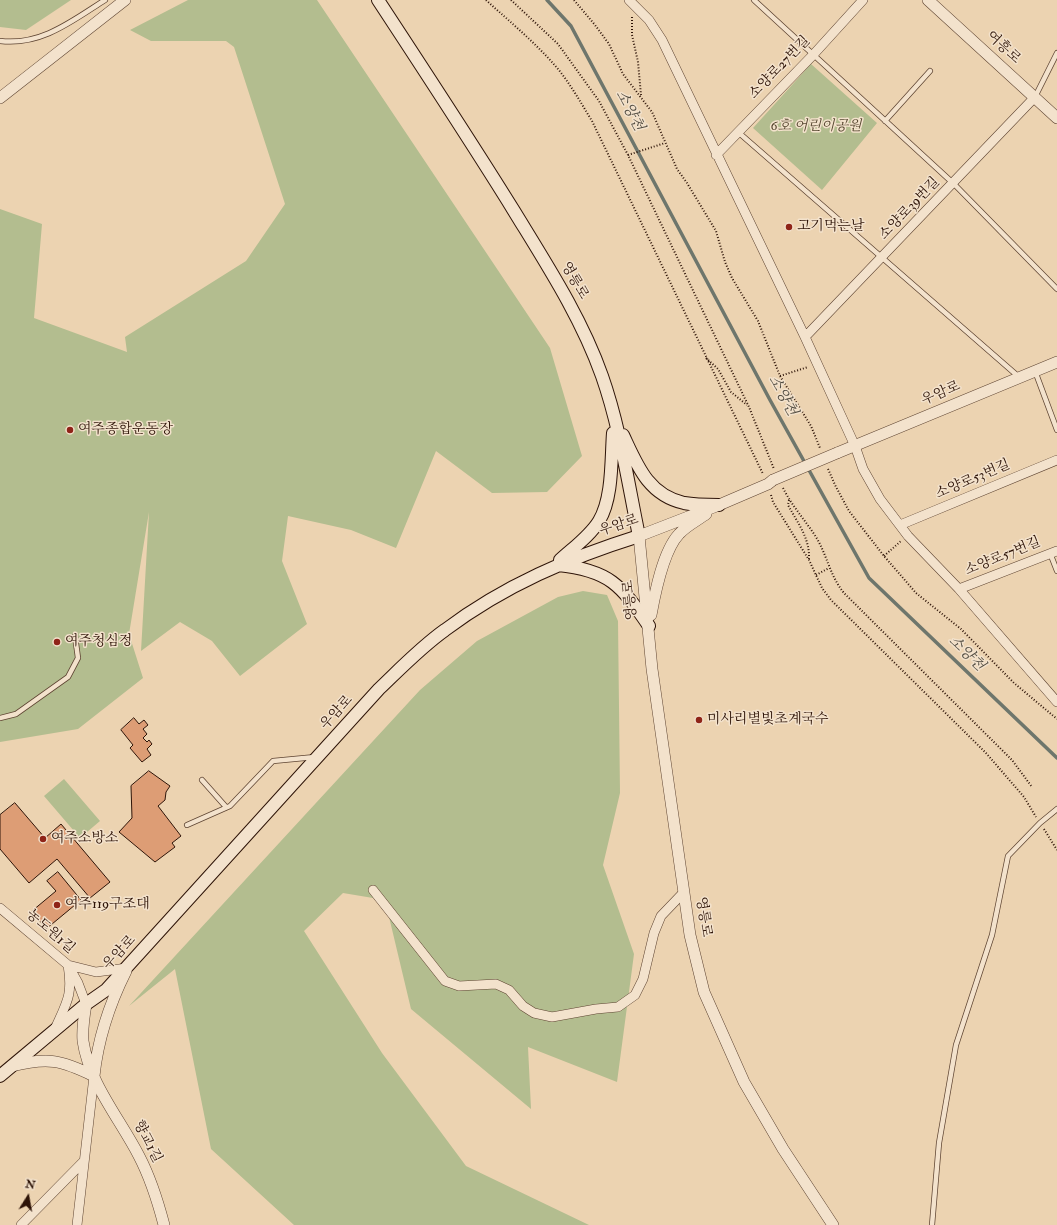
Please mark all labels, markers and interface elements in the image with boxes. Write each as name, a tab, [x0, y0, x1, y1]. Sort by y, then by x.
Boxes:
street label: 여흥로	[982, 28, 1024, 68]
street label: 소양로27번길	[746, 33, 814, 103]
water label: 소양천	[611, 88, 647, 134]
park label: 6호 어린이공원	[770, 119, 862, 135]
street label: 소양로39번길	[876, 174, 944, 244]
place label: 고기먹는날	[797, 219, 865, 235]
marker: 고기먹는날	[784, 222, 794, 232]
street label: 영릉로	[557, 259, 591, 303]
water label: 소양천	[764, 373, 800, 419]
street label: 우암로	[919, 378, 963, 410]
place label: 여주종합운동장	[78, 422, 173, 438]
marker: 여주종합운동장	[65, 425, 75, 435]
street label: 소양로53번길	[933, 457, 1013, 503]
street label: 우암로	[597, 512, 641, 540]
street label: 소양로57번길	[963, 534, 1043, 580]
street label: 영릉로	[621, 579, 641, 621]
water label: 소양천	[944, 632, 988, 676]
place label: 여주청심정	[65, 634, 133, 650]
marker: 여주청심정	[52, 637, 62, 647]
street label: 우암로	[317, 692, 357, 734]
place label: 미사리별빛초계국수	[707, 712, 829, 728]
marker: 미사리별빛초계국수	[694, 715, 704, 725]
place label: 여주소방소	[51, 831, 119, 847]
marker: 여주소방소	[38, 834, 48, 844]
street label: 영릉로	[692, 896, 714, 938]
place label: 여주119구조대	[65, 897, 150, 913]
marker: 여주119구조대	[52, 900, 62, 910]
street label: 농도원1길	[22, 906, 78, 958]
street label: 우암로	[100, 932, 140, 974]
street label: 향교1길	[129, 1118, 165, 1166]
north arrow	[8, 1177, 48, 1217]
text: N	[24, 1177, 36, 1192]

